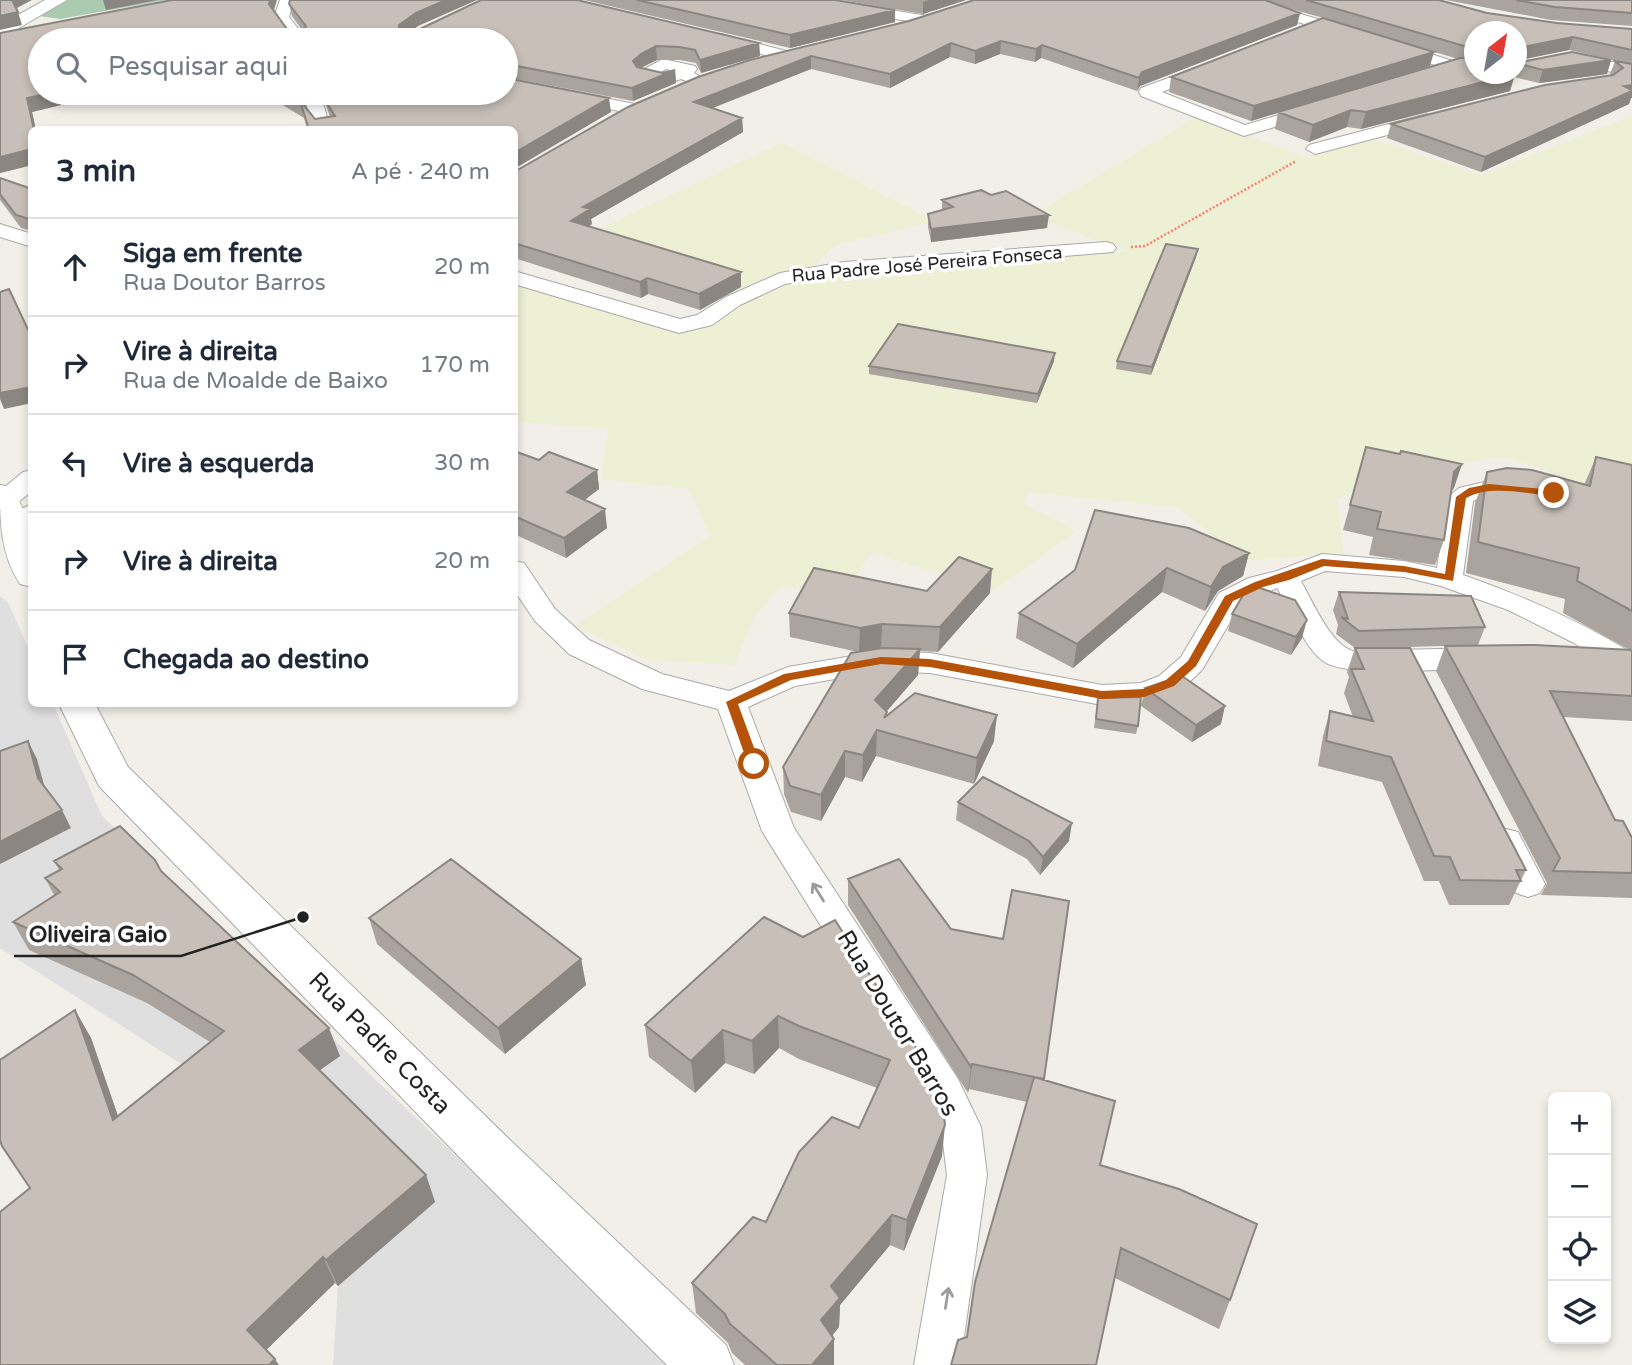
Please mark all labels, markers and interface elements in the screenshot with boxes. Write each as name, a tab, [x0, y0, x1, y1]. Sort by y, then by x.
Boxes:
north arrow	[1464, 21, 1527, 84]
search box	[28, 28, 518, 105]
icon: search	[52, 48, 90, 86]
text: Pesquisar aqui	[108, 51, 288, 82]
text: 3 min	[56, 153, 136, 190]
text: A pé · 240 m	[351, 158, 490, 186]
text: Siga em frente	[123, 238, 303, 269]
street label: Rua Padre José Pereira Fonseca	[791, 241, 1063, 287]
icon: ahead	[56, 248, 94, 286]
text: 20 m	[434, 253, 490, 281]
text: Rua Doutor Barros	[123, 269, 326, 297]
text: Vire à direita	[123, 336, 278, 367]
icon: right	[56, 346, 94, 384]
text: 170 m	[420, 351, 490, 379]
text: Rua de Moalde de Baixo	[123, 367, 388, 395]
icon: left	[56, 444, 94, 482]
text: Vire à esquerda	[123, 448, 314, 479]
text: 30 m	[434, 449, 490, 477]
route end	[1538, 477, 1569, 508]
icon: right	[56, 542, 94, 580]
text: Vire à direita	[123, 546, 278, 577]
text: 20 m	[434, 547, 490, 575]
icon: arrive	[56, 640, 94, 678]
text: Chegada ao destino	[123, 644, 369, 675]
route start	[738, 748, 769, 779]
one-way arrow	[811, 883, 825, 902]
callout: Oliveira Gaio	[14, 912, 181, 956]
text: Oliveira Gaio	[29, 921, 167, 949]
street label: Rua Doutor Barros	[831, 925, 964, 1121]
street label: Rua Padre Costa	[302, 966, 457, 1121]
map controls	[1548, 1092, 1611, 1344]
button: +	[1548, 1092, 1611, 1155]
button: −	[1548, 1155, 1611, 1218]
button: locate	[1548, 1218, 1611, 1281]
button: layers	[1548, 1281, 1611, 1344]
one-way arrow	[941, 1287, 954, 1309]

